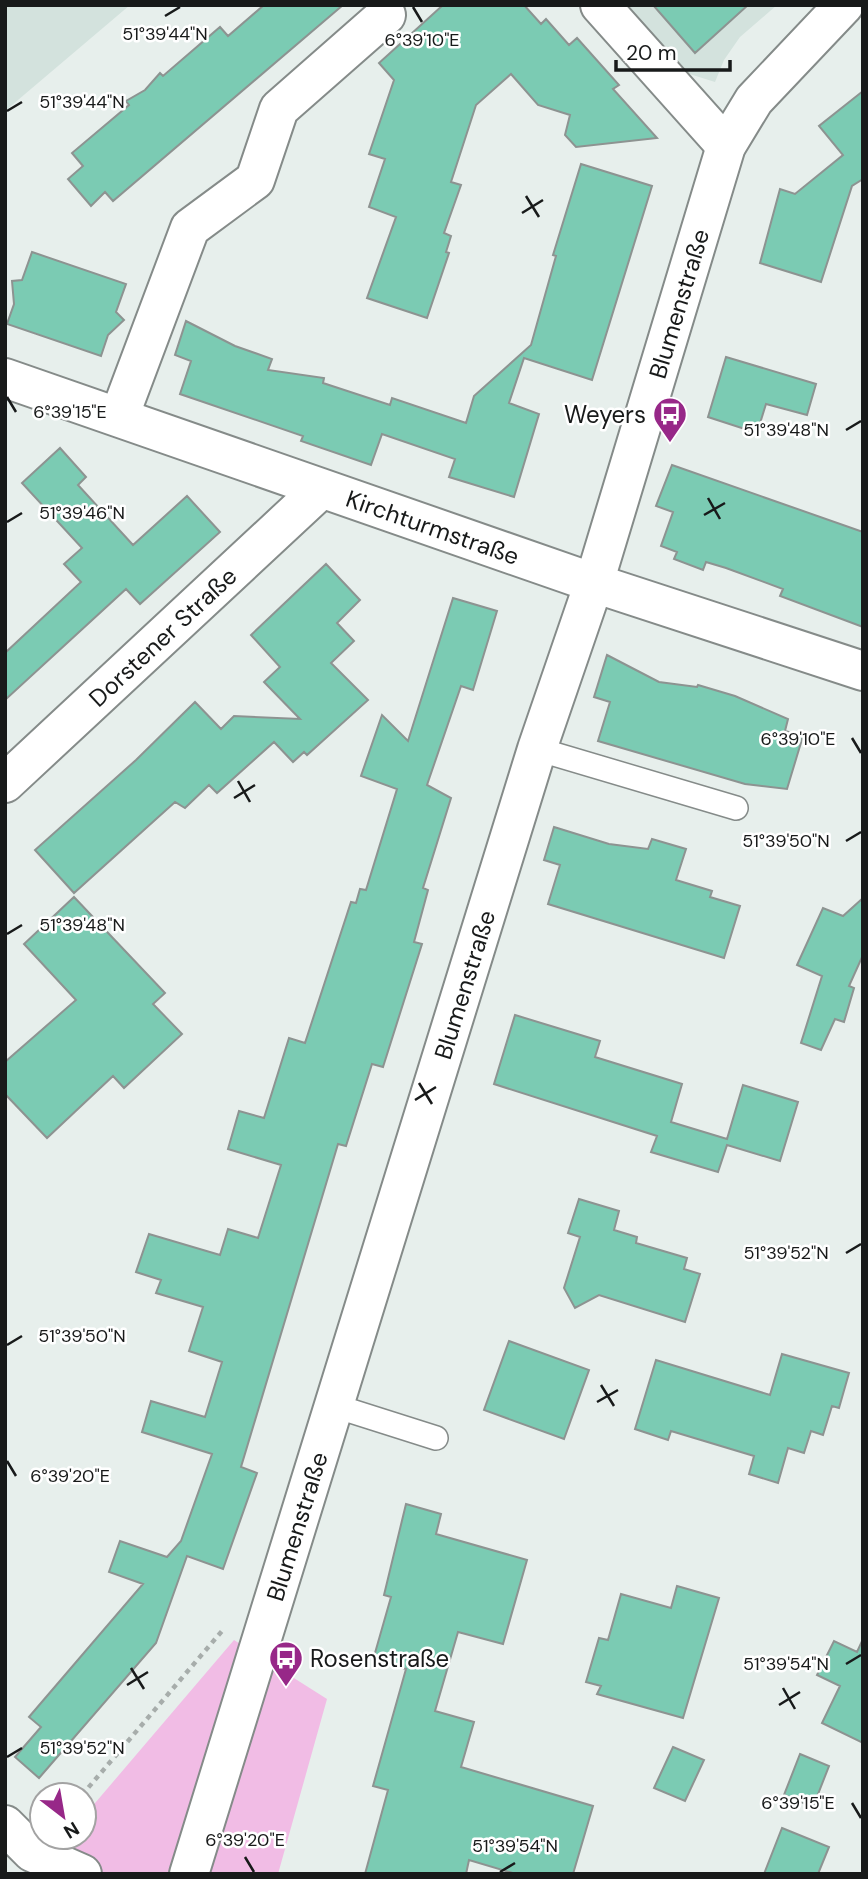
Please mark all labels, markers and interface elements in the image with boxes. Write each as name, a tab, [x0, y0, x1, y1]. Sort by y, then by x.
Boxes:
text: 51°39'44"N	[122, 22, 208, 46]
text: 6°39'10"E	[384, 28, 460, 52]
scale bar	[616, 28, 730, 72]
text: 20 m	[626, 39, 677, 67]
text: 51°39'44"N	[39, 90, 125, 114]
street label: Blumenstraße	[641, 225, 716, 382]
bus stop icon: Weyers	[651, 395, 689, 444]
place label: Weyers	[564, 399, 646, 430]
text: 6°39'15"E	[33, 400, 107, 424]
text: 51°39'48"N	[743, 418, 829, 442]
street label: Kirchturmstraße	[342, 482, 524, 571]
text: 51°39'46"N	[39, 501, 125, 525]
street label: Dorstener Straße	[82, 560, 243, 713]
text: 6°39'10"E	[760, 727, 836, 751]
text: 51°39'50"N	[742, 829, 830, 853]
street label: Blumenstraße	[426, 906, 502, 1063]
text: 51°39'48"N	[39, 913, 125, 937]
text: 51°39'52"N	[743, 1241, 829, 1265]
text: 51°39'50"N	[38, 1324, 126, 1348]
street label: Blumenstraße	[259, 1448, 334, 1605]
text: 6°39'20"E	[30, 1464, 110, 1488]
bus stop icon: Rosenstraße	[267, 1639, 305, 1688]
place label: Rosenstraße	[310, 1643, 449, 1674]
text: 51°39'54"N	[743, 1652, 829, 1676]
text: 51°39'52"N	[39, 1736, 125, 1760]
north arrow	[28, 1781, 98, 1851]
text: 6°39'15"E	[761, 1791, 835, 1815]
text: N	[59, 1816, 84, 1844]
text: 6°39'20"E	[205, 1828, 285, 1852]
text: 51°39'54"N	[472, 1834, 558, 1858]

